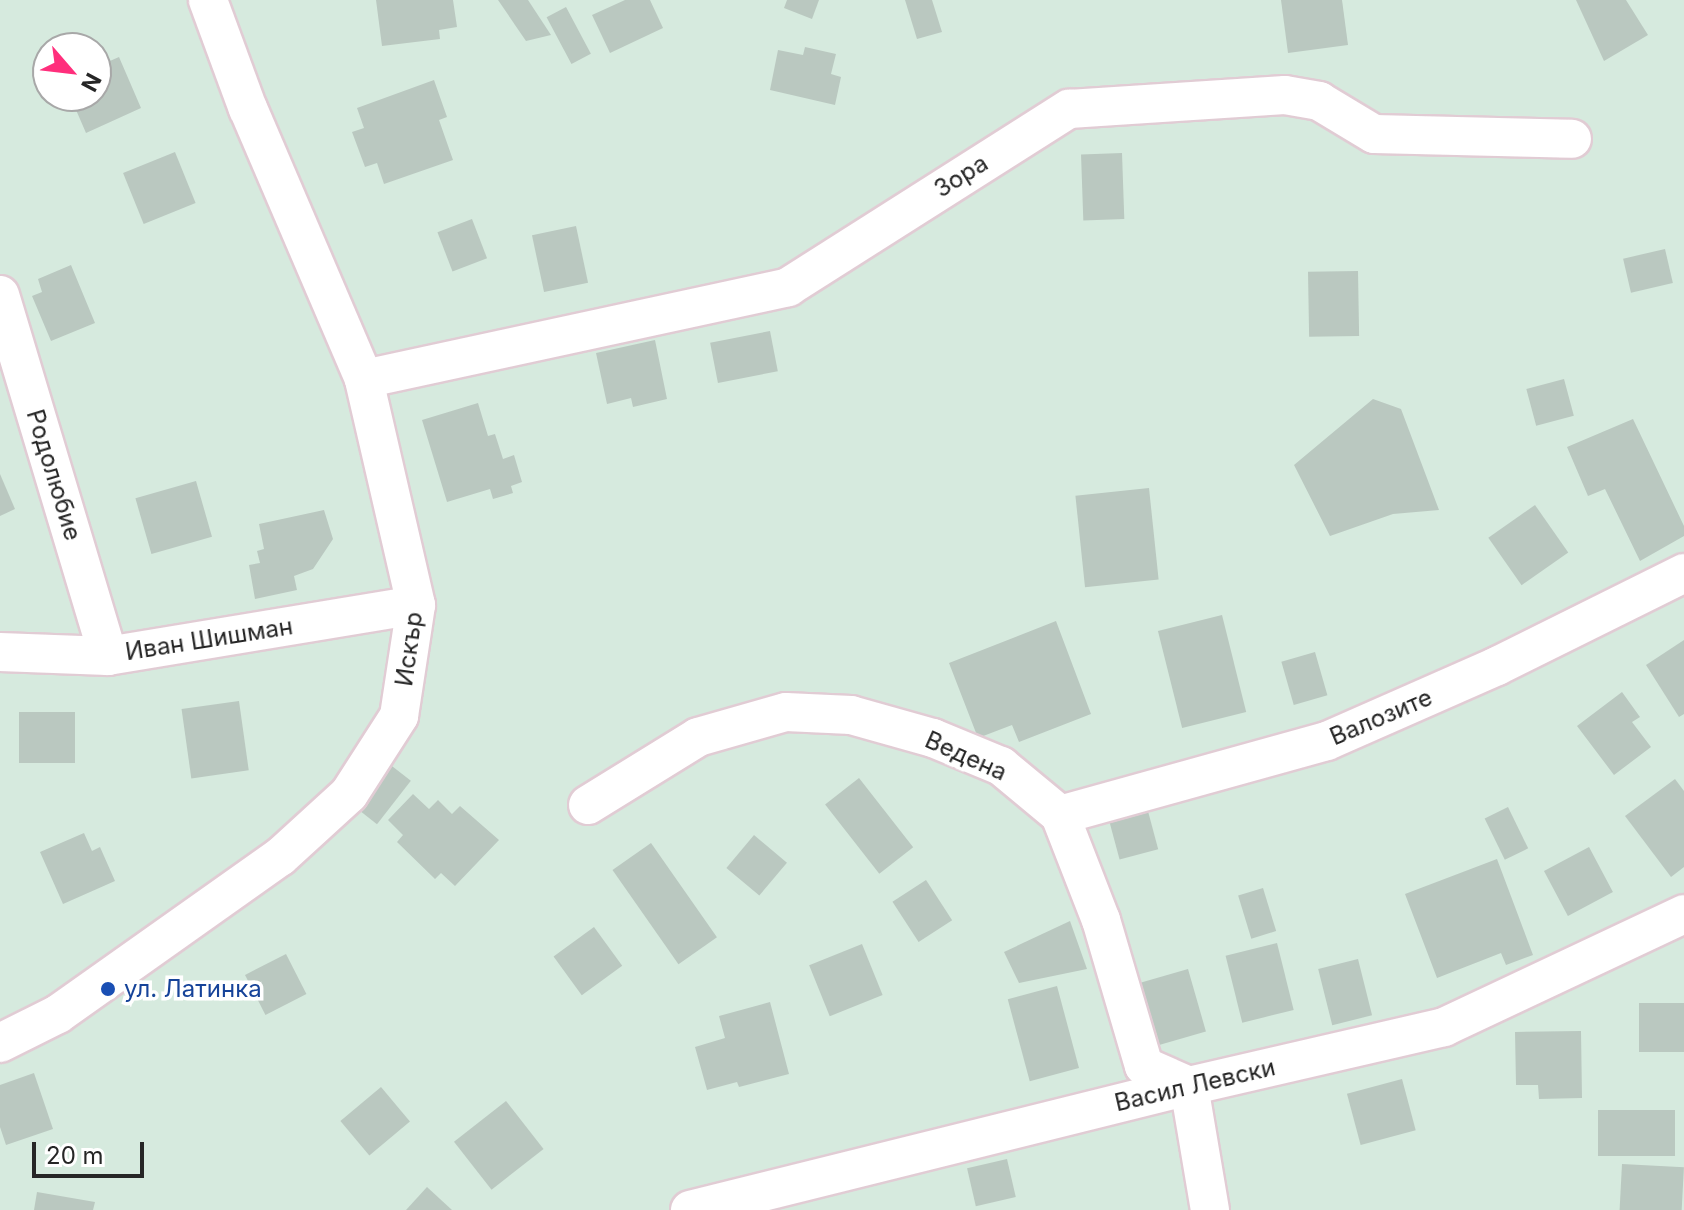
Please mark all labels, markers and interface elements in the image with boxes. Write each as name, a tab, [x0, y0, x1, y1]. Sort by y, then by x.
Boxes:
north arrow	[32, 32, 112, 112]
text: N	[76, 69, 107, 96]
street label: Зора	[929, 149, 993, 203]
street label: Родолюбие	[20, 406, 88, 544]
street label: Искър	[390, 610, 428, 688]
street label: Иван Шишман	[123, 612, 295, 666]
street label: Валозите	[1326, 683, 1436, 751]
street label: Ведена	[921, 725, 1011, 787]
place label: ул. Латинка	[124, 975, 262, 1003]
marker: ул. Латинка	[99, 980, 117, 998]
street label: Васил Левски	[1112, 1053, 1278, 1117]
scale bar	[36, 1126, 148, 1176]
text: 20 m	[46, 1141, 104, 1170]

